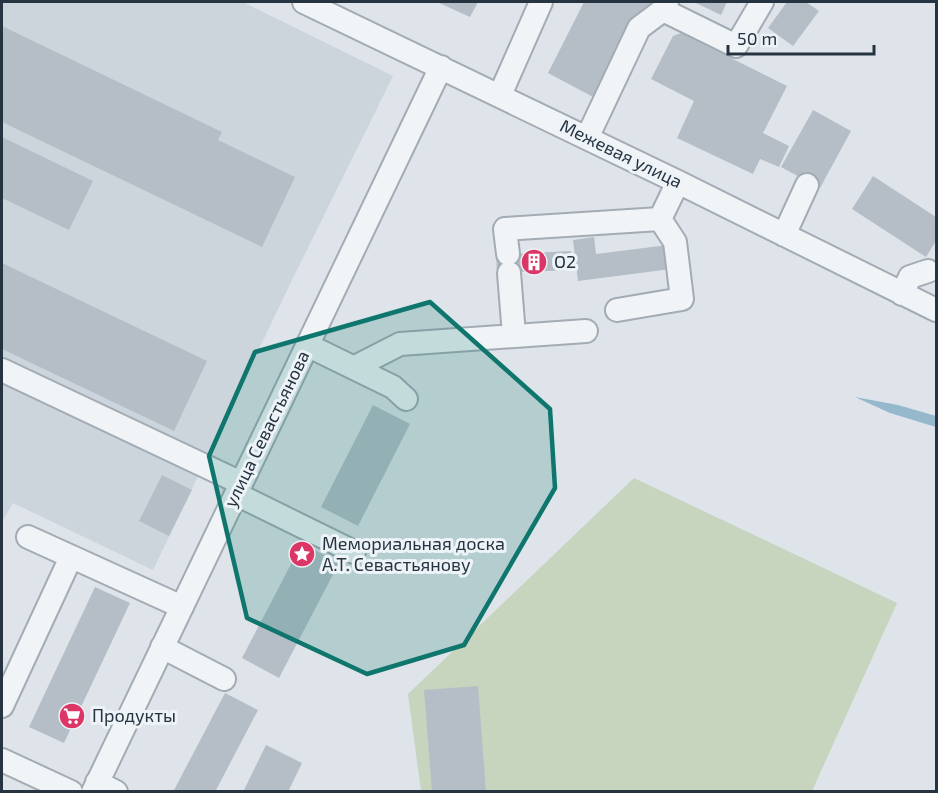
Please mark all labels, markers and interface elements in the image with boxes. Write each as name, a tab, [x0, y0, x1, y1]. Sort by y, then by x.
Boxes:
scale bar	[728, 18, 874, 56]
text: 50 m	[737, 27, 777, 49]
street label: Межевая улица	[557, 114, 686, 192]
building icon: O2	[519, 247, 549, 277]
place label: O2	[554, 250, 576, 272]
street label: улица Севастьянова	[219, 347, 314, 510]
place label: Мемориальная доска А.Т. Севастьянову	[322, 532, 505, 575]
place icon: Мемориальная доска А.Т. Севастьянову	[287, 539, 317, 569]
supermarket icon: Продукты	[57, 701, 87, 731]
place label: Продукты	[92, 704, 176, 726]

